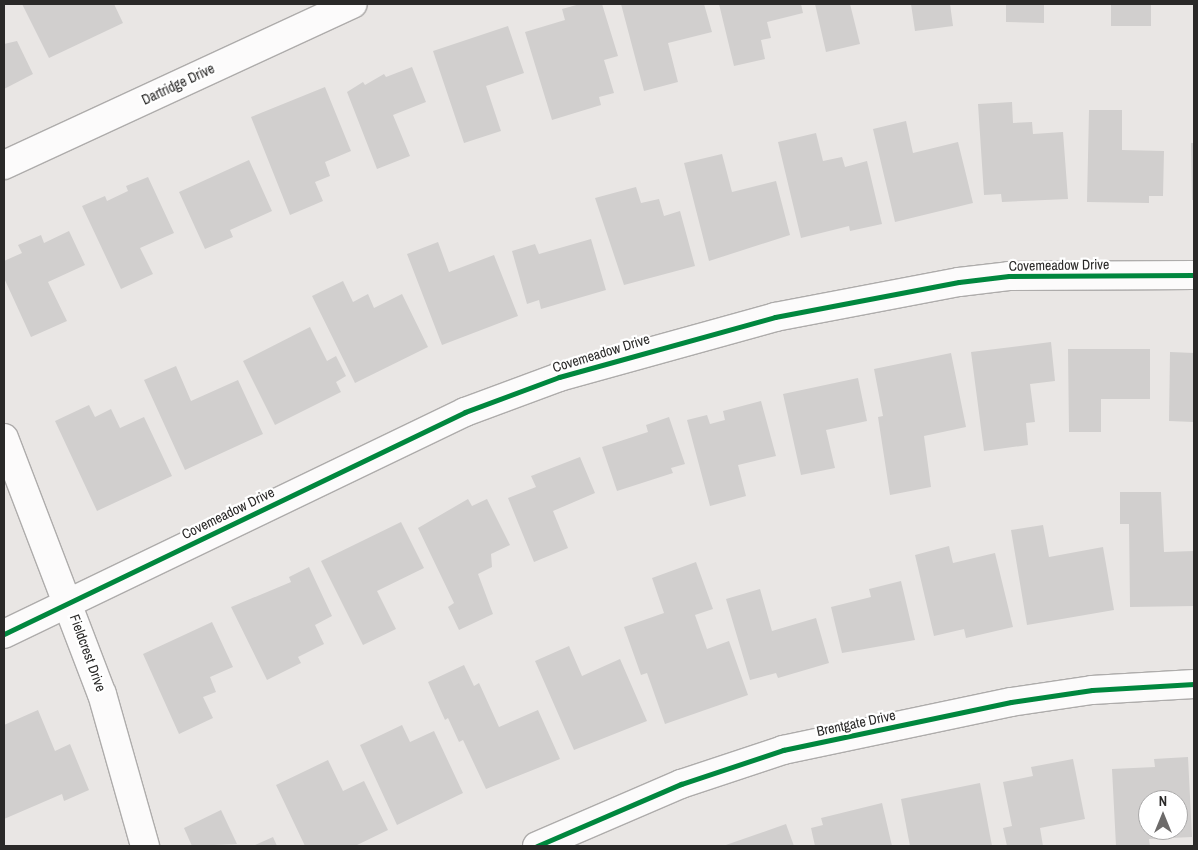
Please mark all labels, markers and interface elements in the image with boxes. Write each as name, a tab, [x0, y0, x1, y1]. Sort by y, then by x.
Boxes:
street label: Dartridge Drive	[139, 60, 217, 108]
street label: Covemeadow Drive	[1008, 256, 1110, 274]
street label: Covemeadow Drive	[550, 330, 652, 376]
street label: Covemeadow Drive	[179, 483, 277, 543]
street label: Fieldcrest Drive	[66, 612, 110, 694]
street label: Brentgate Drive	[815, 706, 897, 740]
north arrow	[1138, 790, 1188, 840]
text: N	[1159, 792, 1167, 810]

